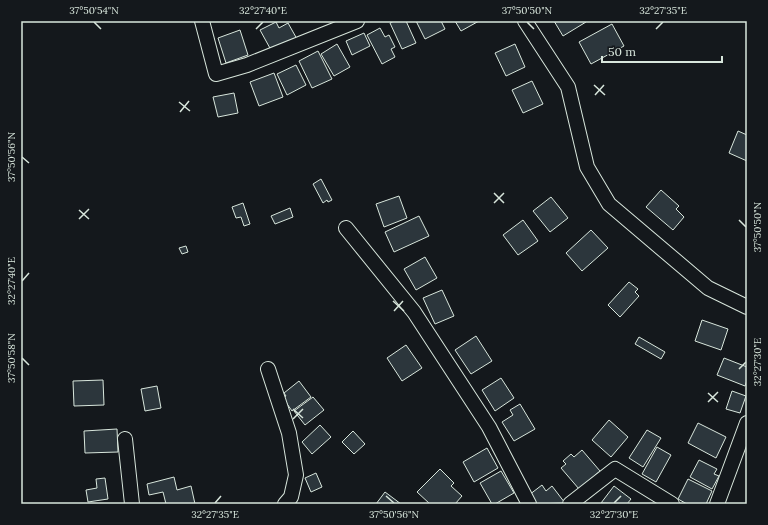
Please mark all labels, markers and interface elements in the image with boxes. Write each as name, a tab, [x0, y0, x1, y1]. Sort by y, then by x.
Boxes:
text: 37°50'54"N	[69, 4, 119, 17]
text: 32°27'40"E	[239, 4, 287, 17]
text: 37°50'50"N	[502, 4, 553, 17]
text: 32°27'35"E	[639, 4, 687, 17]
scale bar	[602, 38, 722, 64]
text: 50 m	[608, 44, 636, 59]
text: 37°50'56"N	[5, 132, 18, 182]
text: 37°50'50"N	[751, 201, 764, 252]
text: 32°27'40"E	[5, 257, 18, 305]
text: 37°50'58"N	[5, 333, 18, 383]
text: 32°27'30"E	[751, 338, 764, 386]
text: 32°27'35"E	[191, 508, 239, 521]
text: 37°50'56"N	[369, 508, 419, 521]
text: 32°27'30"E	[590, 508, 638, 521]

